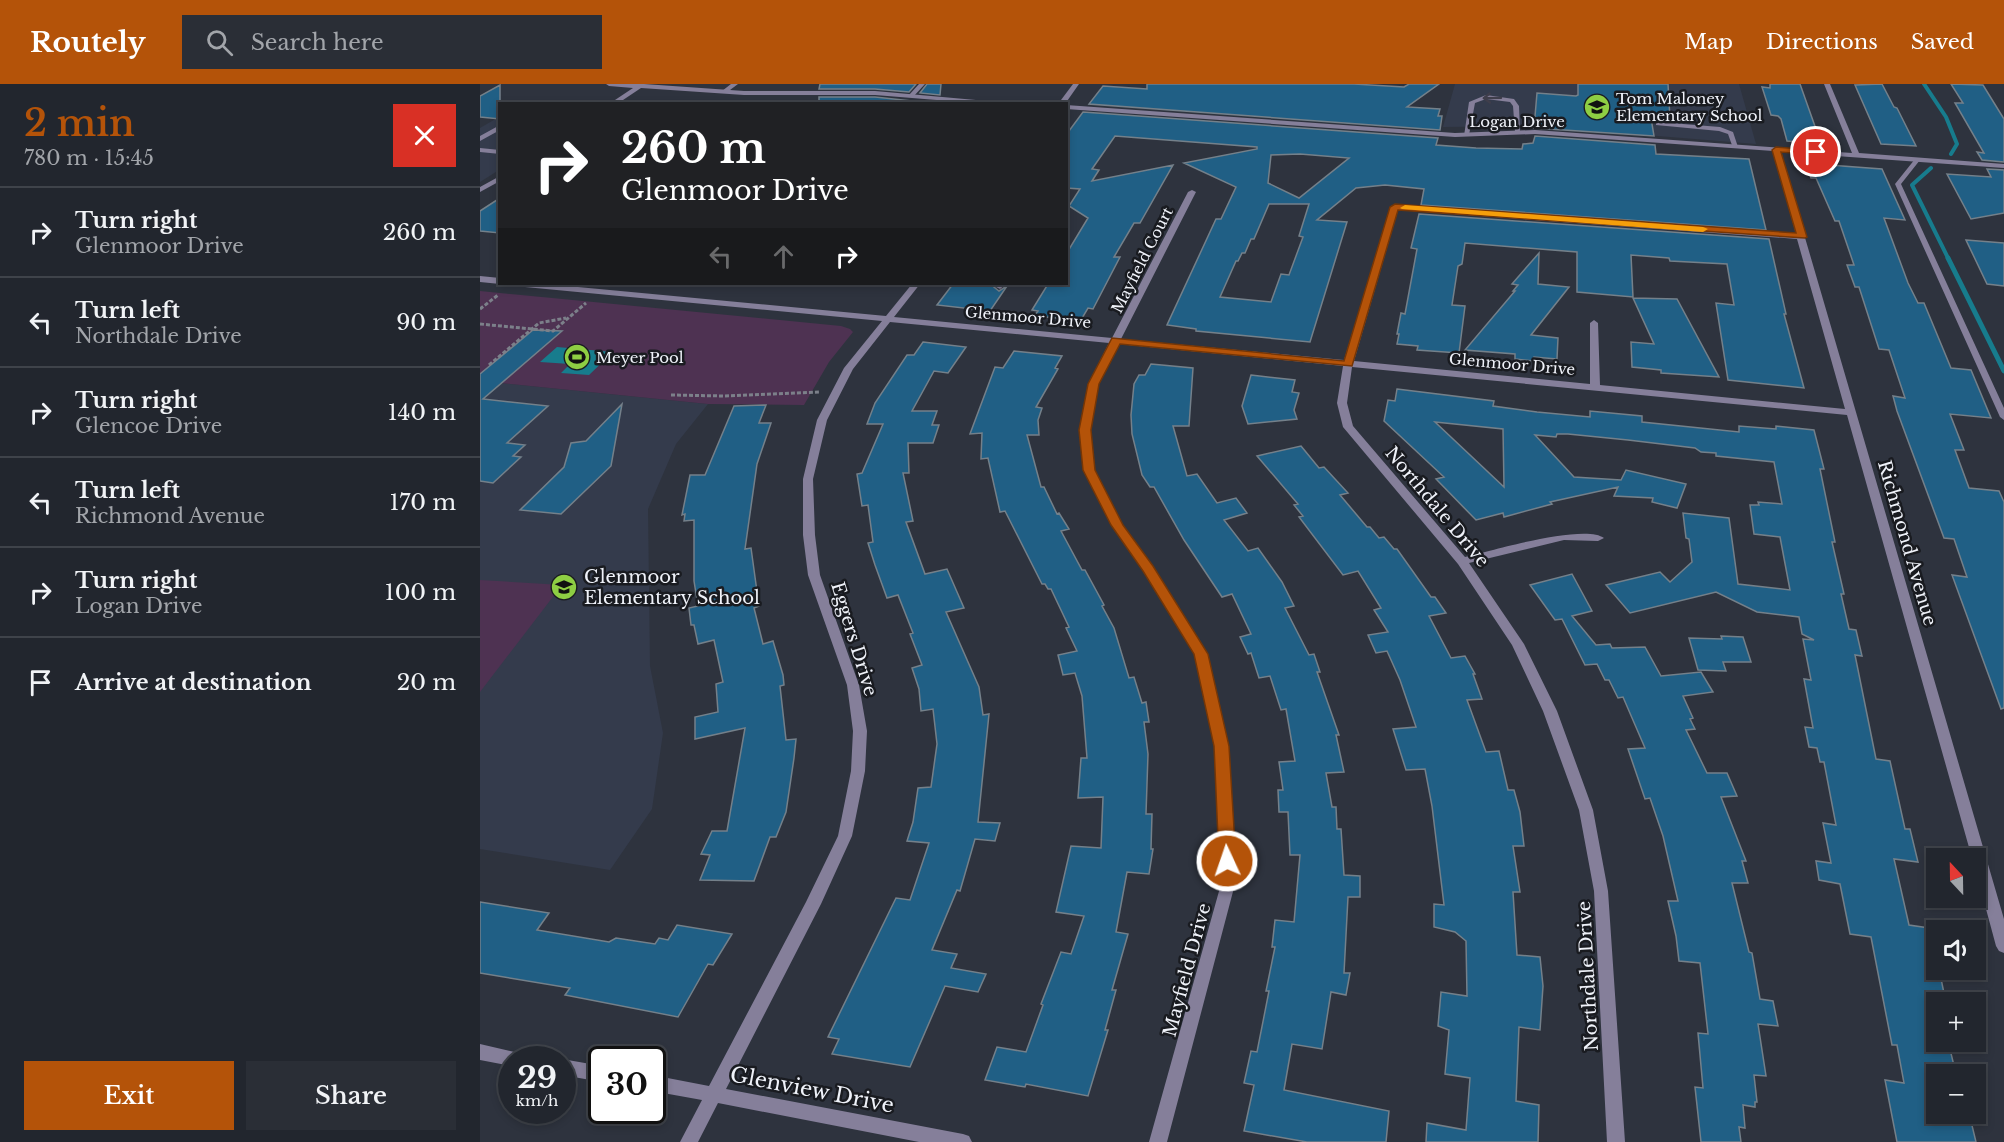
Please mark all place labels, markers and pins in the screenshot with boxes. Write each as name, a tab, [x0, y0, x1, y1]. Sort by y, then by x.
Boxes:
place label: Tom Maloney Elementary School	[1616, 89, 1763, 125]
school or university icon: Tom Maloney Elementary School	[1582, 92, 1612, 122]
pin	[1790, 126, 1841, 177]
sports icon: Meyer Pool	[562, 342, 592, 372]
place label: Meyer Pool	[596, 348, 684, 367]
place label: Glenmoor Elementary School	[584, 566, 760, 609]
school or university icon: Glenmoor Elementary School	[549, 572, 579, 602]

